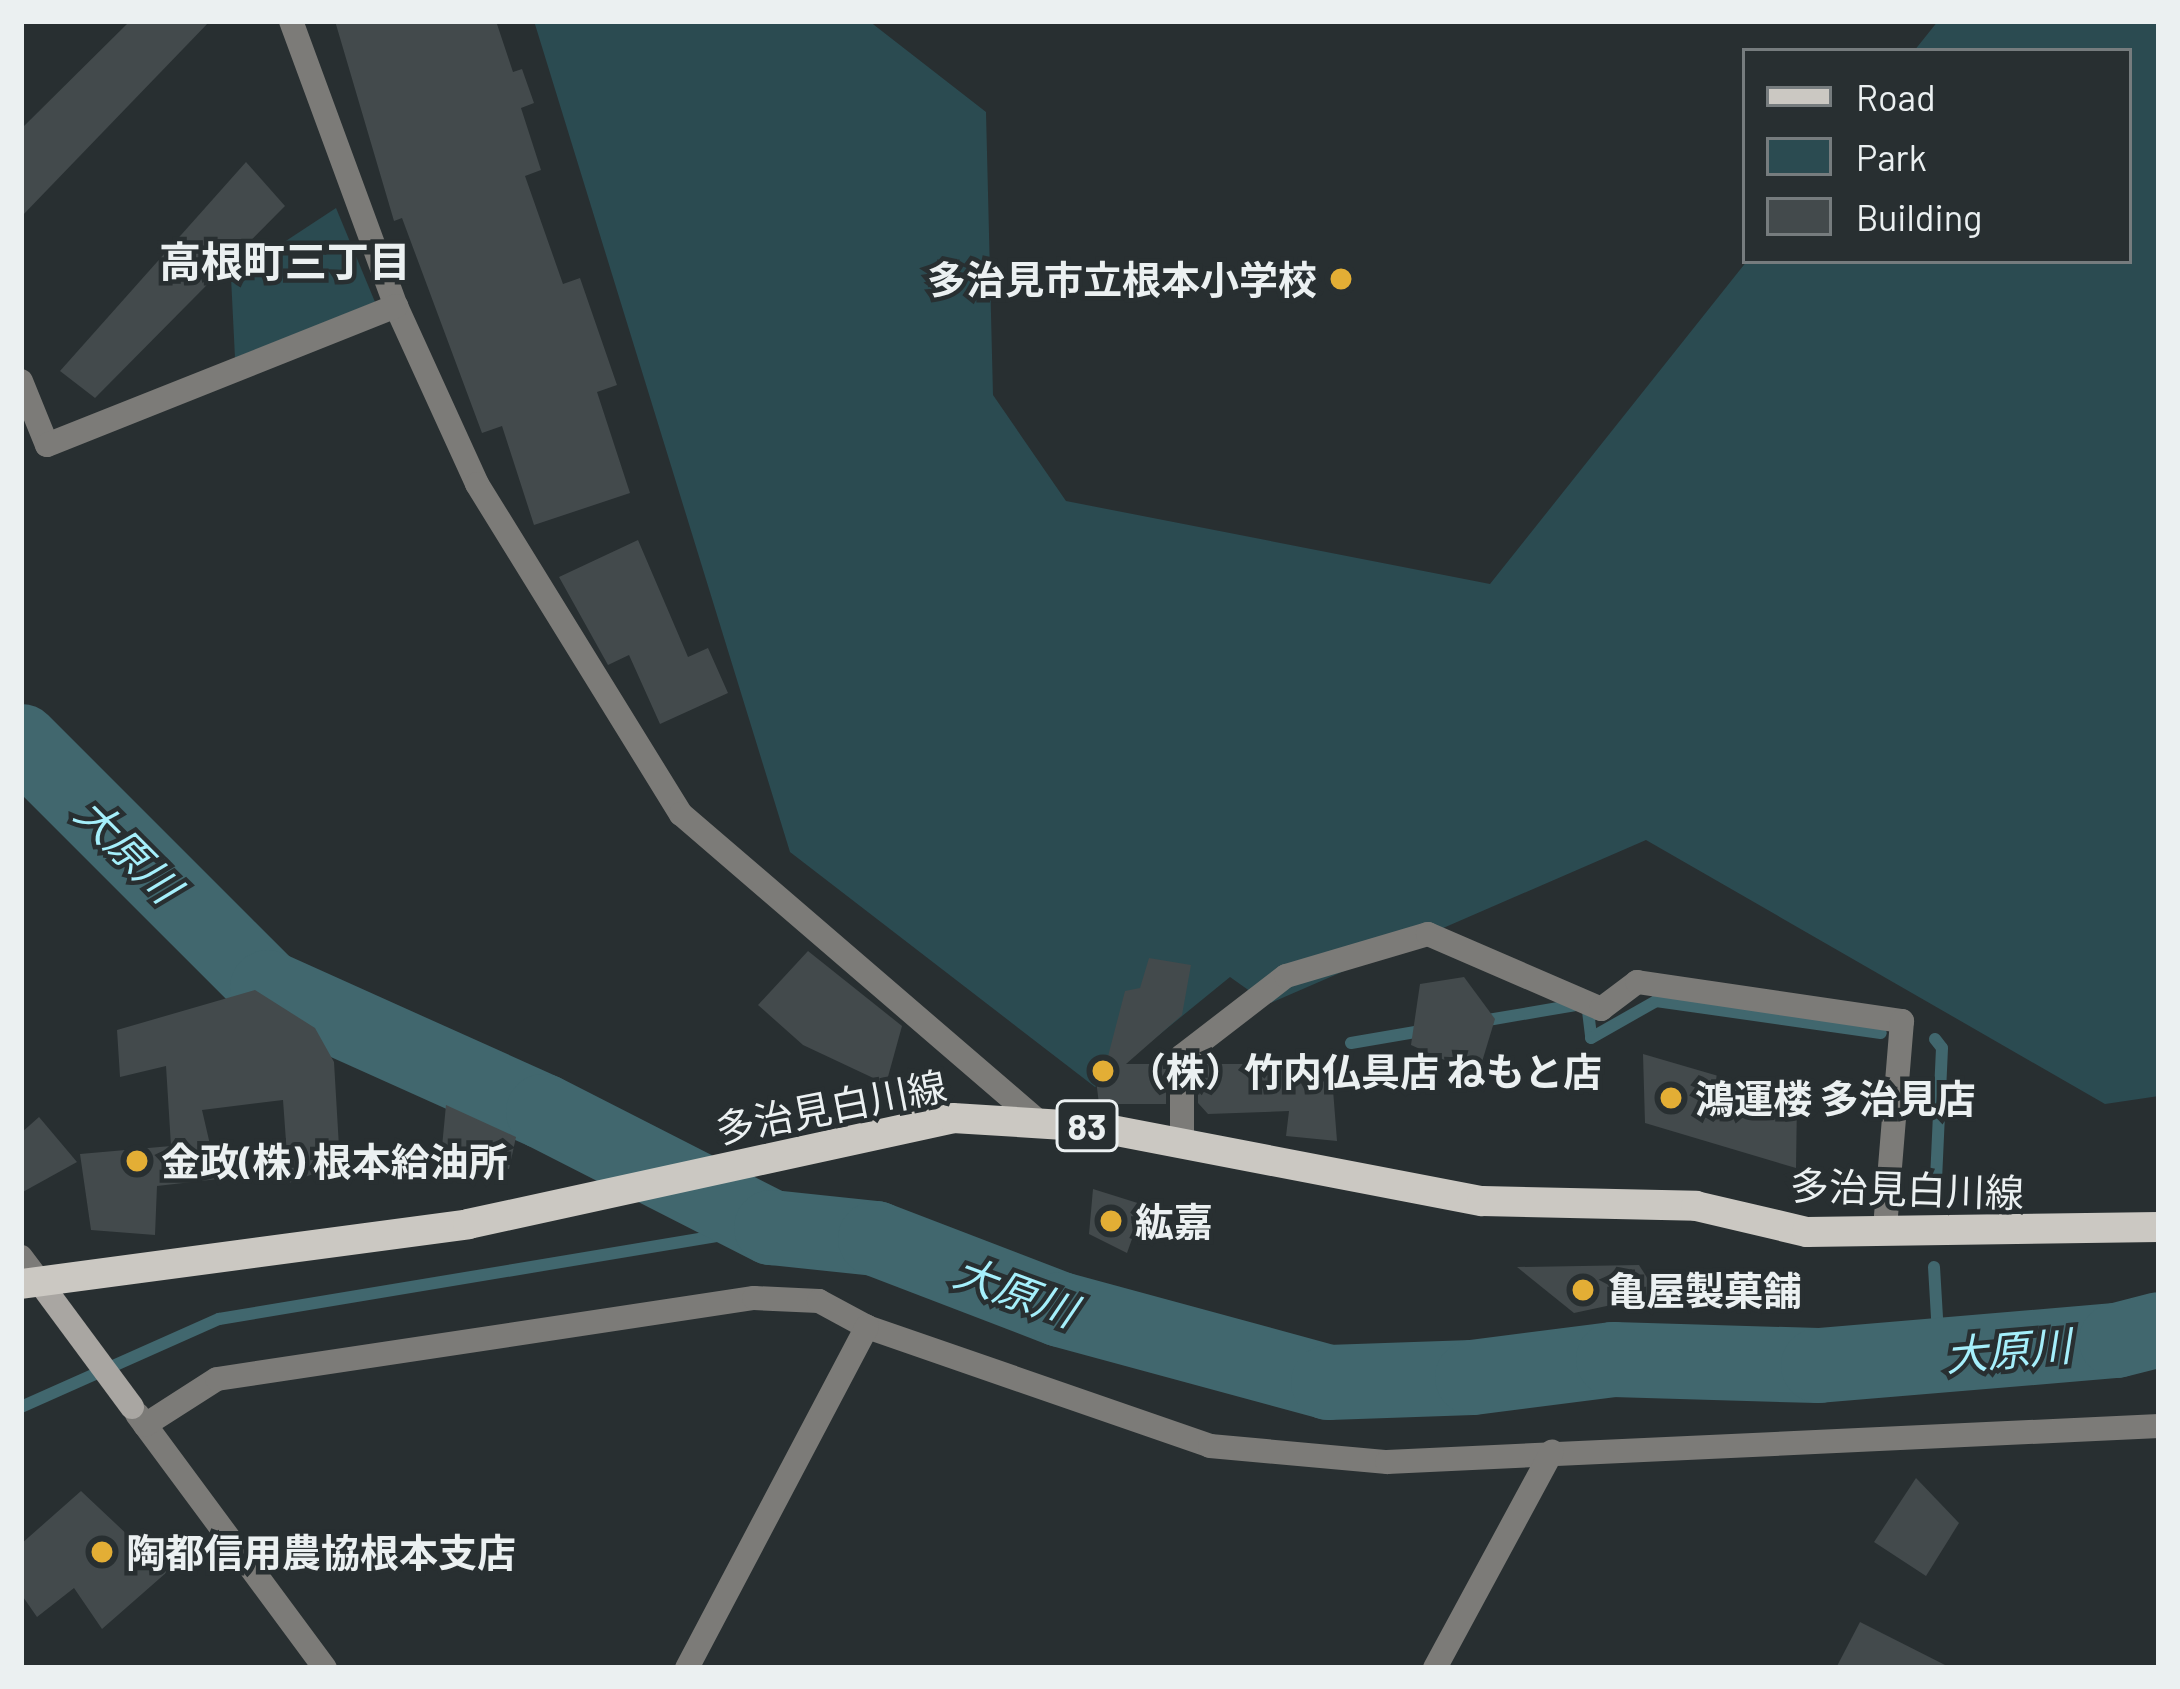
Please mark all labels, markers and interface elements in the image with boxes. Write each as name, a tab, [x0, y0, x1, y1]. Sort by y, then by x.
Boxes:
legend	[1742, 48, 2132, 264]
text: Road	[1856, 75, 1936, 118]
text: Park	[1856, 135, 1927, 178]
text: Building	[1856, 195, 1982, 238]
district label: 高根町三丁目	[159, 235, 411, 285]
place label: 多治見市立根本小学校	[927, 256, 1317, 302]
marker: 多治見市立根本小学校	[1328, 266, 1354, 292]
water label: 大原川	[67, 787, 191, 911]
place label: （株）竹内仏具店 ねもと店	[1127, 1048, 1603, 1094]
marker: （株）竹内仏具店 ねもと店	[1090, 1058, 1116, 1084]
street label: 多治見白川線	[712, 1062, 950, 1152]
place label: 鴻運楼 多治見店	[1695, 1075, 1976, 1121]
marker: 鴻運楼 多治見店	[1658, 1085, 1684, 1111]
road number: 83	[1054, 1096, 1120, 1156]
place label: 金政(株) 根本給油所	[161, 1138, 508, 1184]
marker: 金政(株) 根本給油所	[124, 1148, 150, 1174]
street label: 多治見白川線	[1789, 1162, 2025, 1216]
place label: 紘嘉	[1135, 1198, 1213, 1244]
marker: 紘嘉	[1098, 1208, 1124, 1234]
water label: 大原川	[948, 1245, 1084, 1335]
place label: 亀屋製菓舗	[1607, 1267, 1802, 1313]
marker: 亀屋製菓舗	[1570, 1277, 1596, 1303]
water label: 大原川	[1943, 1318, 2073, 1380]
place label: 陶都信用農協根本支店	[126, 1529, 516, 1575]
marker: 陶都信用農協根本支店	[89, 1539, 115, 1565]

